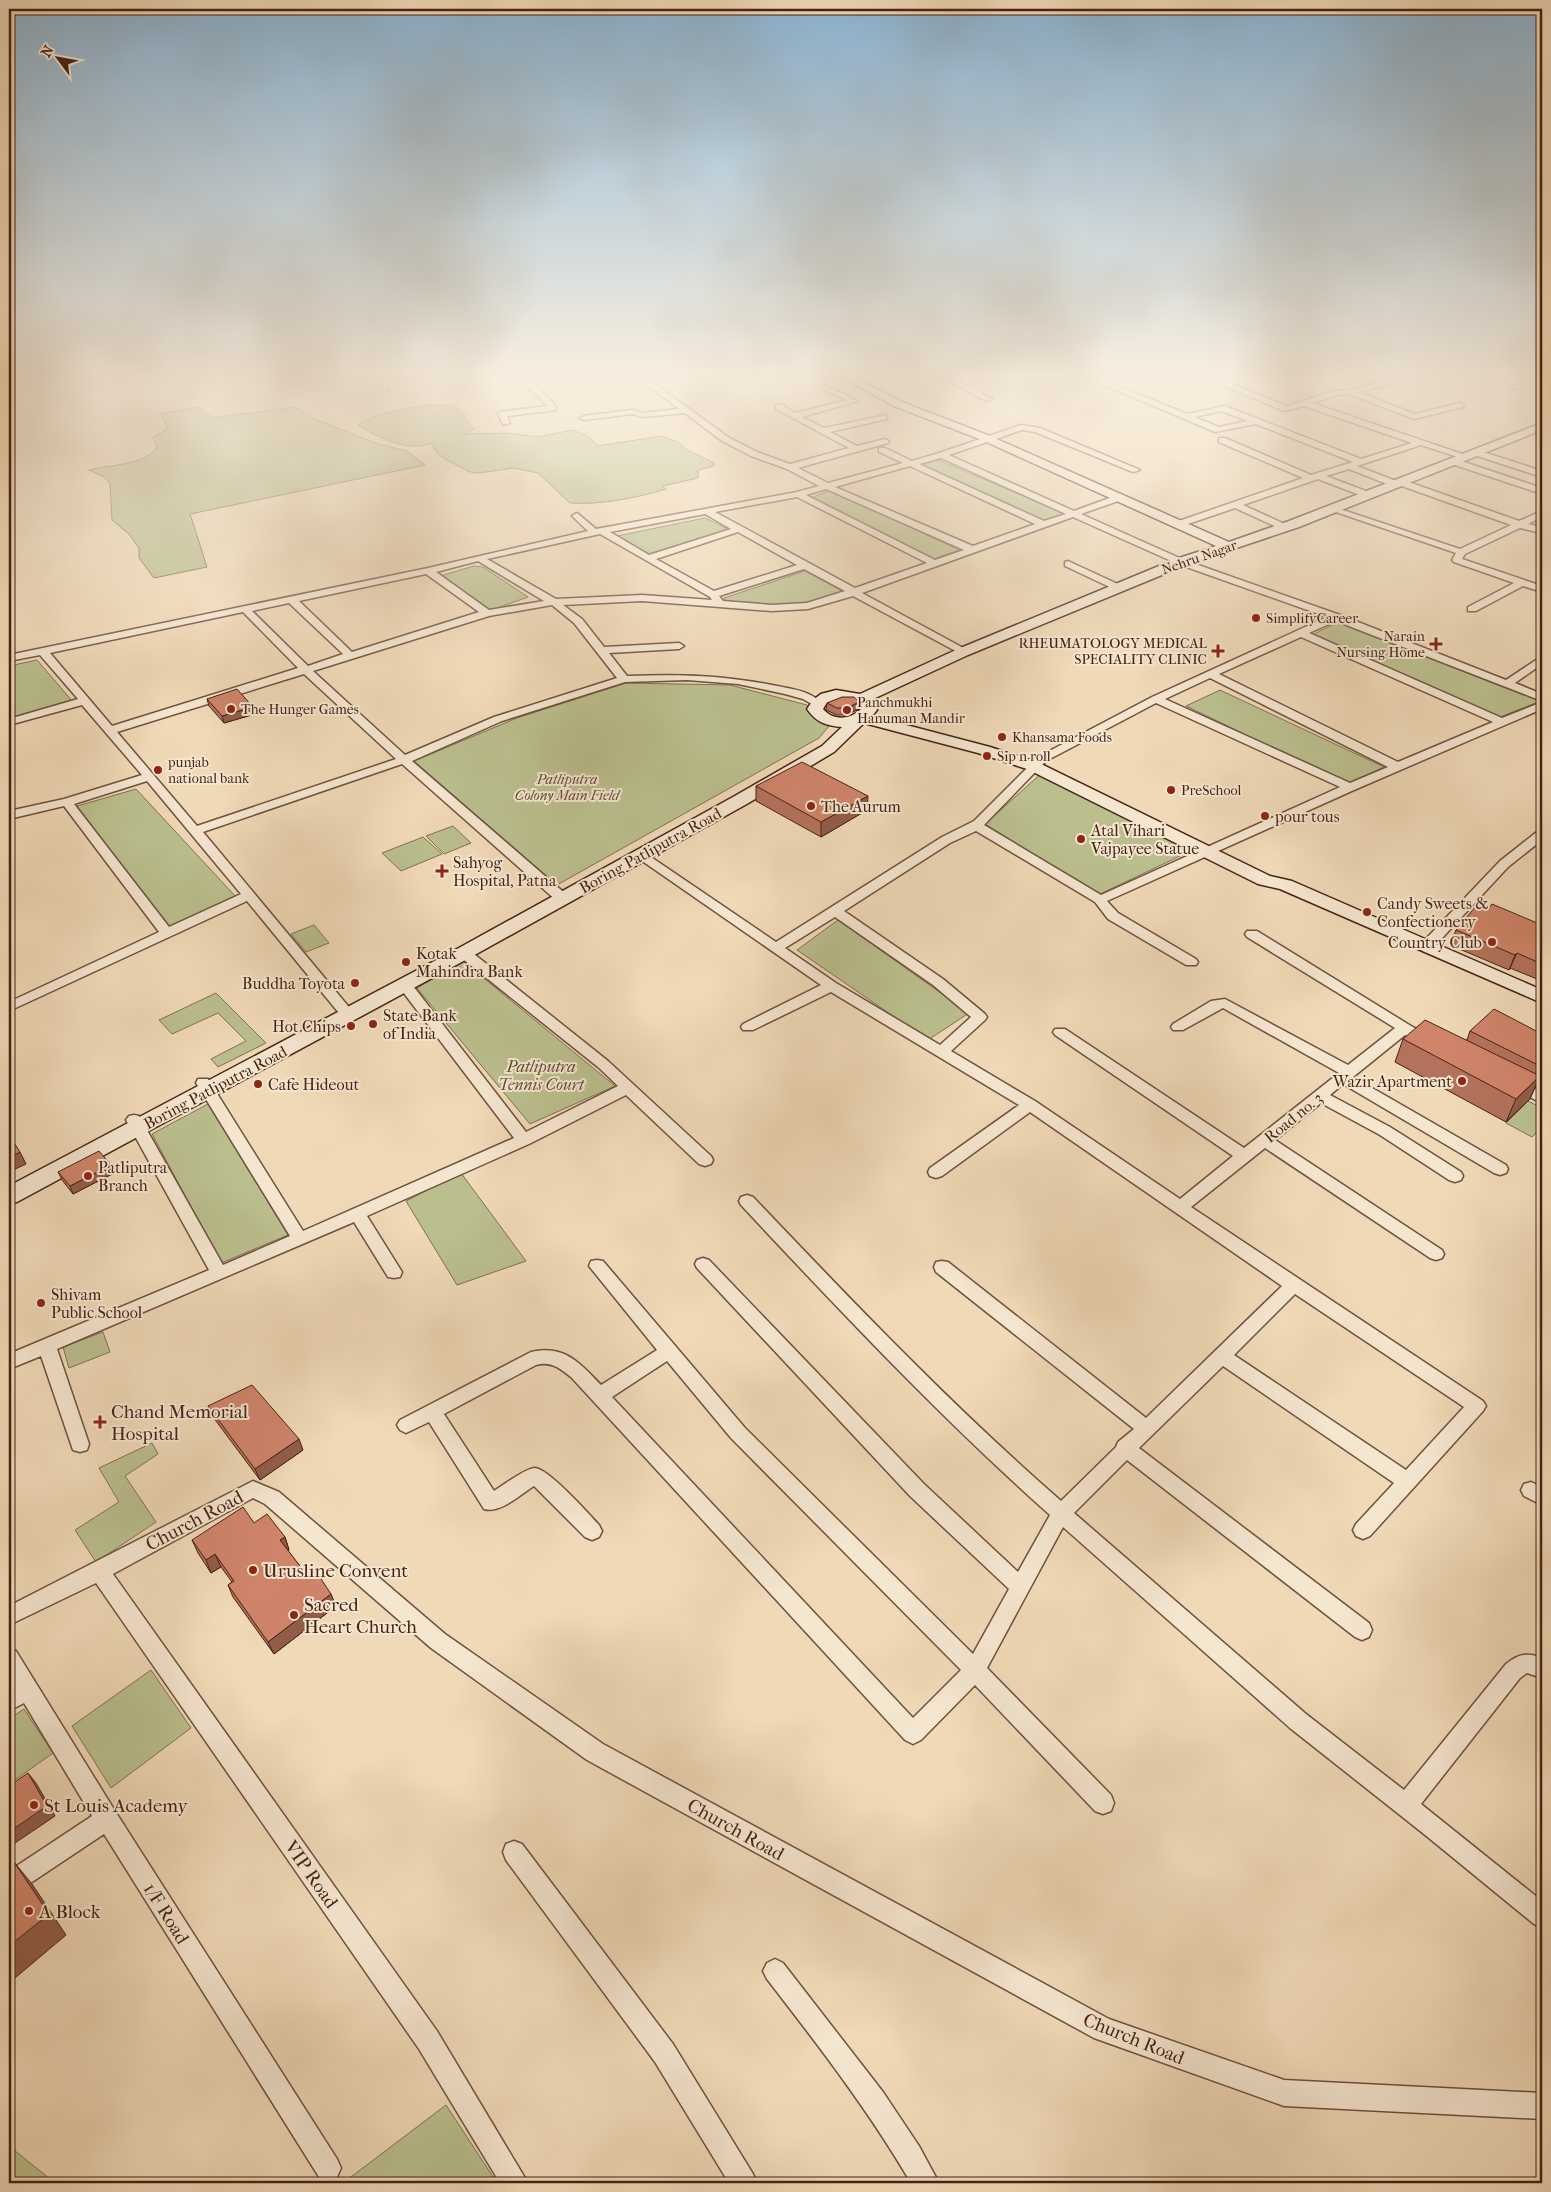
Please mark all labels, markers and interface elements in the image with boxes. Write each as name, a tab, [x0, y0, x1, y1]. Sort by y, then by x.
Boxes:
north arrow	[32, 32, 82, 82]
text: N	[37, 42, 58, 60]
street label: Nehru Nagar	[1159, 537, 1239, 578]
place label: SimplifyCareer	[1266, 610, 1358, 627]
marker: SimplifyCareer	[1250, 612, 1262, 624]
place label: Narain Nursing Home	[1336, 628, 1425, 661]
place label: RHEUMATOLOGY MEDICAL SPECIALITY CLINIC	[1018, 635, 1208, 668]
marker: Narain Nursing Home	[1429, 637, 1443, 651]
marker: RHEUMATOLOGY MEDICAL SPECIALITY CLINIC	[1211, 644, 1225, 658]
place label: Panchmukhi Hanuman Mandir	[857, 694, 965, 727]
place label: The Hunger Games	[241, 701, 359, 718]
marker: The Hunger Games	[225, 703, 237, 715]
marker: Panchmukhi Hanuman Mandir	[841, 704, 853, 716]
place label: Khansama Foods	[1012, 729, 1112, 746]
marker: Khansama Foods	[996, 731, 1008, 743]
place label: Sip n roll	[997, 748, 1051, 765]
marker: Sip n roll	[981, 750, 993, 762]
place label: punjab national bank	[167, 754, 250, 787]
marker: punjab national bank	[152, 764, 164, 776]
park label: Patliputra Colony Main Field	[515, 771, 621, 804]
place label: PreSchool	[1181, 782, 1241, 799]
marker: PreSchool	[1165, 784, 1177, 796]
place label: The Aurum	[821, 797, 902, 816]
marker: The Aurum	[805, 800, 817, 812]
street label: Boring Patliputra Road	[576, 803, 725, 897]
place label: pour tous	[1274, 807, 1340, 826]
marker: pour tous	[1259, 810, 1271, 822]
place label: Atal Vihari Vajpayee Statue	[1090, 821, 1199, 858]
marker: Atal Vihari Vajpayee Statue	[1075, 833, 1087, 845]
place label: Sahyog Hospital, Patna	[453, 853, 557, 890]
marker: Sahyog Hospital, Patna	[435, 864, 449, 878]
place label: Candy Sweets & Confectionery	[1377, 894, 1488, 931]
marker: Candy Sweets & Confectionery	[1361, 906, 1373, 918]
place label: Country Club	[1388, 933, 1482, 952]
marker: Country Club	[1486, 936, 1498, 948]
place label: Kotak Mahindra Bank	[416, 944, 523, 981]
marker: Kotak Mahindra Bank	[400, 956, 412, 968]
place label: Buddha Toyota	[242, 974, 346, 993]
marker: Buddha Toyota	[349, 977, 361, 989]
place label: State Bank of India	[383, 1006, 458, 1043]
place label: Hot Chips	[272, 1017, 341, 1036]
marker: State Bank of India	[367, 1018, 379, 1030]
marker: Hot Chips	[345, 1020, 357, 1032]
street label: Boring Patliputra Road	[140, 1041, 290, 1133]
park label: Patliputra Tennis Court	[498, 1057, 585, 1094]
place label: Wazir Apartment	[1332, 1072, 1452, 1091]
place label: Cafe Hideout	[268, 1075, 359, 1094]
marker: Wazir Apartment	[1456, 1075, 1468, 1087]
marker: Cafe Hideout	[252, 1078, 264, 1090]
street label: Road no. 3	[1260, 1088, 1326, 1147]
place label: Patliputra Branch	[98, 1158, 168, 1195]
marker: Patliputra Branch	[82, 1170, 94, 1182]
place label: Shivam Public School	[51, 1285, 143, 1322]
marker: Shivam Public School	[35, 1297, 47, 1309]
place label: Chand Memorial Hospital	[111, 1401, 248, 1445]
marker: Chand Memorial Hospital	[93, 1415, 107, 1429]
street label: Church Road	[142, 1486, 248, 1556]
place label: Urusline Convent	[263, 1560, 408, 1582]
marker: Urusline Convent	[247, 1564, 259, 1576]
place label: Sacred Heart Church	[304, 1594, 417, 1638]
marker: Sacred Heart Church	[288, 1609, 300, 1621]
street label: Church Road	[683, 1794, 788, 1866]
place label: St Louis Academy	[44, 1795, 189, 1817]
marker: St Louis Academy	[28, 1799, 40, 1811]
street label: VIP Road	[279, 1836, 343, 1913]
street label: 1/F Road	[139, 1879, 194, 1949]
place label: A Block	[38, 1901, 101, 1923]
marker: A Block	[23, 1905, 35, 1917]
street label: Church Road	[1080, 2009, 1188, 2069]

